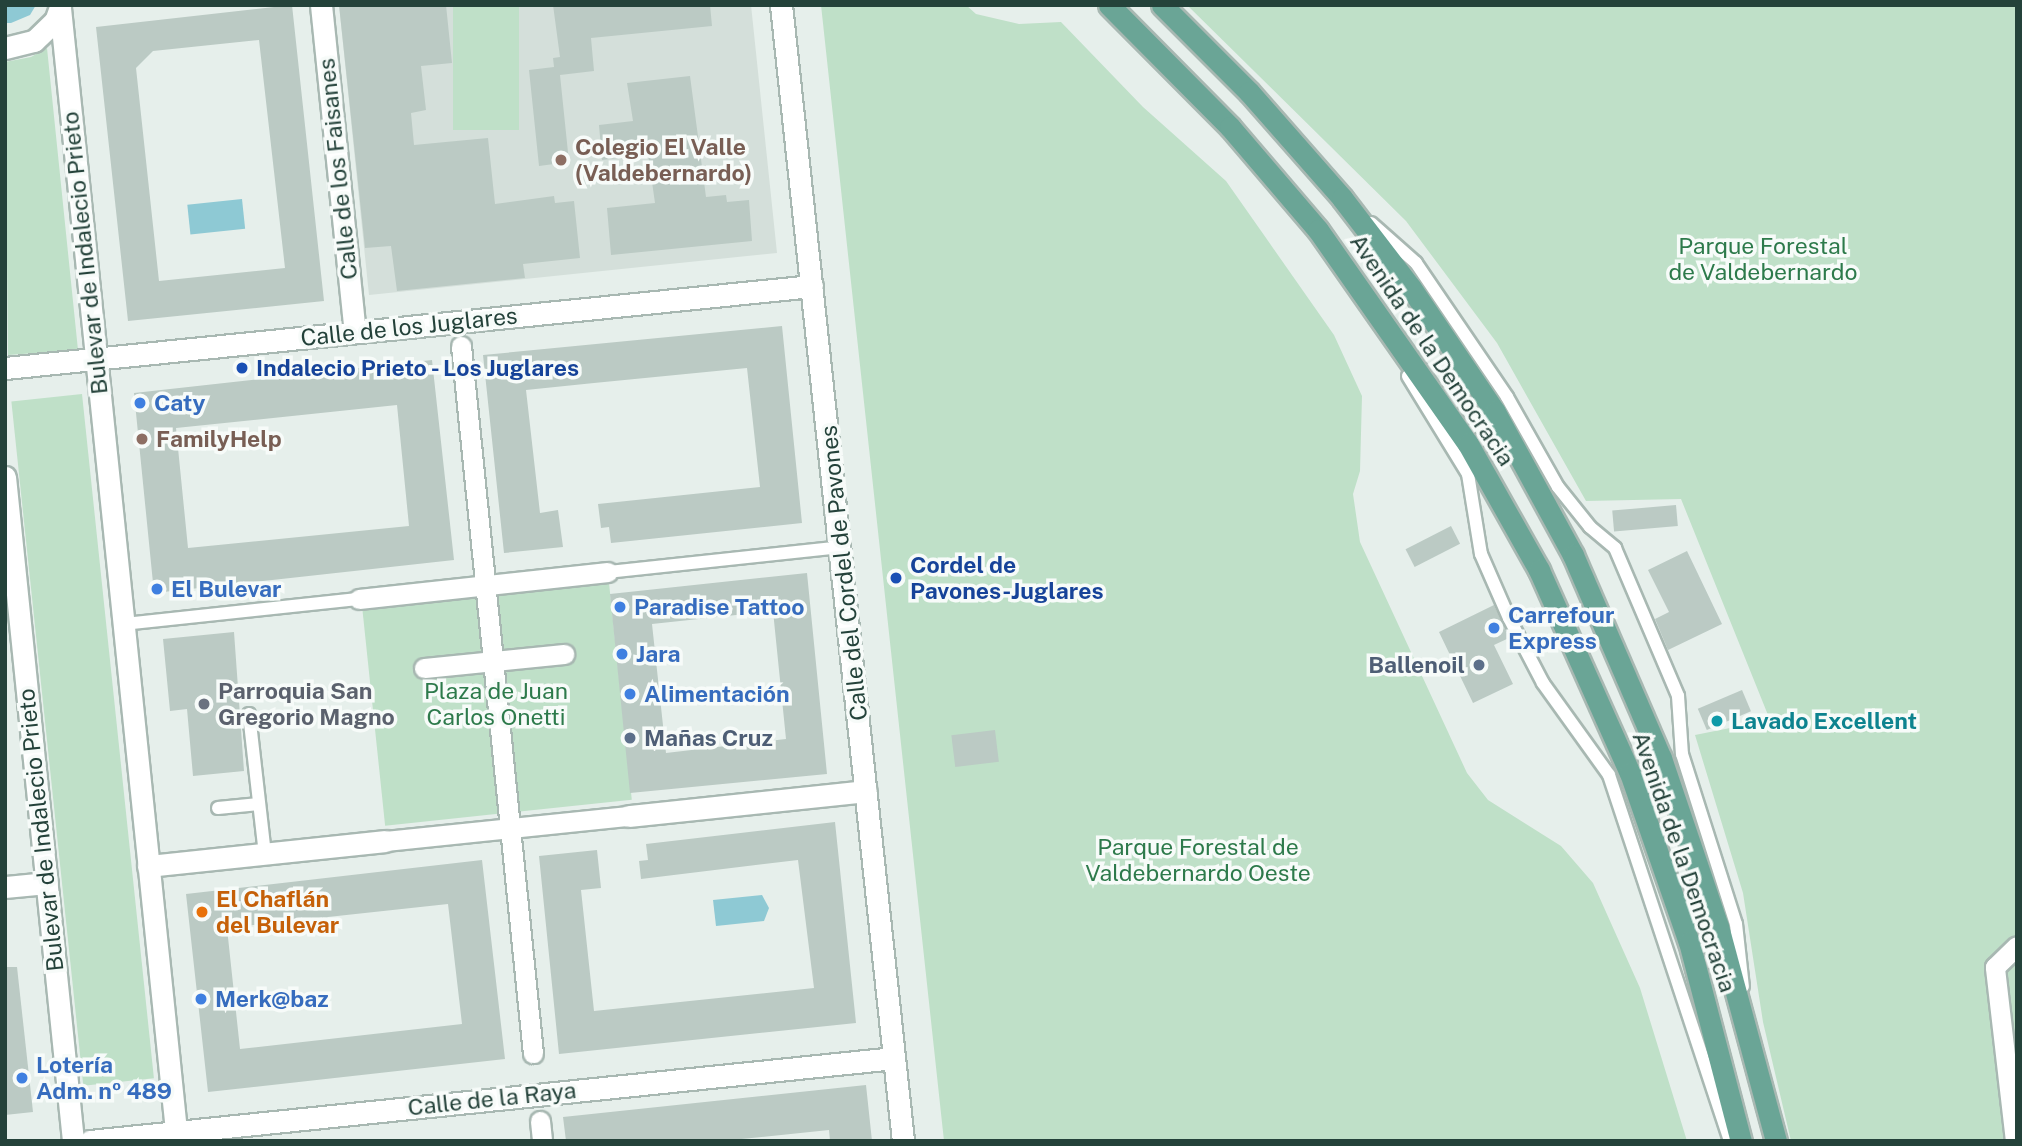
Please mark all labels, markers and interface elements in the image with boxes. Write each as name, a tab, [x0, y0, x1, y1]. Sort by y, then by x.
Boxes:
street label: Calle de los Faisanes	[313, 57, 363, 281]
street label: Bulevar de Indalecio Prieto	[56, 110, 114, 396]
place label: Colegio El Valle (Valdebernardo)	[575, 133, 752, 187]
marker: Colegio El Valle (Valdebernardo)	[553, 152, 569, 168]
street label: Avenida de la Democracia	[1344, 229, 1520, 471]
park label: Parque Forestal de Valdebernardo	[1668, 232, 1858, 286]
street label: Calle de los Juglares	[299, 302, 519, 352]
place label: Indalecio Prieto - Los Juglares	[256, 354, 582, 382]
marker: Indalecio Prieto - Los Juglares	[234, 360, 250, 376]
place label: Caty	[154, 389, 205, 417]
marker: Caty	[132, 395, 148, 411]
street label: Calle del Cordel de Pavones	[815, 424, 873, 722]
place label: FamilyHelp	[156, 425, 282, 453]
marker: FamilyHelp	[134, 431, 150, 447]
place label: Cordel de Pavones-Juglares	[910, 551, 1104, 605]
marker: Cordel de Pavones-Juglares	[888, 570, 904, 586]
place label: El Bulevar	[171, 575, 282, 603]
marker: El Bulevar	[149, 581, 165, 597]
place label: Paradise Tattoo	[634, 593, 805, 621]
marker: Paradise Tattoo	[612, 599, 628, 615]
place label: Carrefour Express	[1508, 601, 1615, 655]
marker: Carrefour Express	[1486, 620, 1502, 636]
place label: Jara	[636, 640, 681, 668]
marker: Jara	[614, 646, 630, 662]
place label: Ballenoil	[1368, 651, 1465, 679]
marker: Ballenoil	[1471, 657, 1487, 673]
place label: Parroquia San Gregorio Magno	[218, 677, 395, 731]
park label: Plaza de Juan Carlos Onetti	[424, 677, 568, 731]
place label: Alimentación	[644, 680, 790, 708]
marker: Alimentación	[622, 686, 638, 702]
street label: Bulevar de Indalecio Prieto	[12, 687, 70, 973]
marker: Parroquia San Gregorio Magno	[196, 696, 212, 712]
place label: Lavado Excellent	[1731, 707, 1917, 735]
marker: Lavado Excellent	[1709, 713, 1725, 729]
place label: Mañas Cruz	[644, 724, 773, 752]
street label: Avenida de la Democracia	[1626, 728, 1742, 996]
marker: Mañas Cruz	[622, 730, 638, 746]
park label: Parque Forestal de Valdebernardo Oeste	[1085, 833, 1311, 887]
place label: El Chaflán del Bulevar	[216, 885, 339, 939]
marker: El Chaflán del Bulevar	[194, 904, 210, 920]
place label: Merk@baz	[215, 985, 329, 1013]
marker: Merk@baz	[193, 991, 209, 1007]
place label: Lotería Adm. nº 489	[36, 1051, 172, 1105]
marker: Lotería Adm. nº 489	[14, 1070, 30, 1086]
street label: Calle de la Raya	[406, 1076, 578, 1122]

